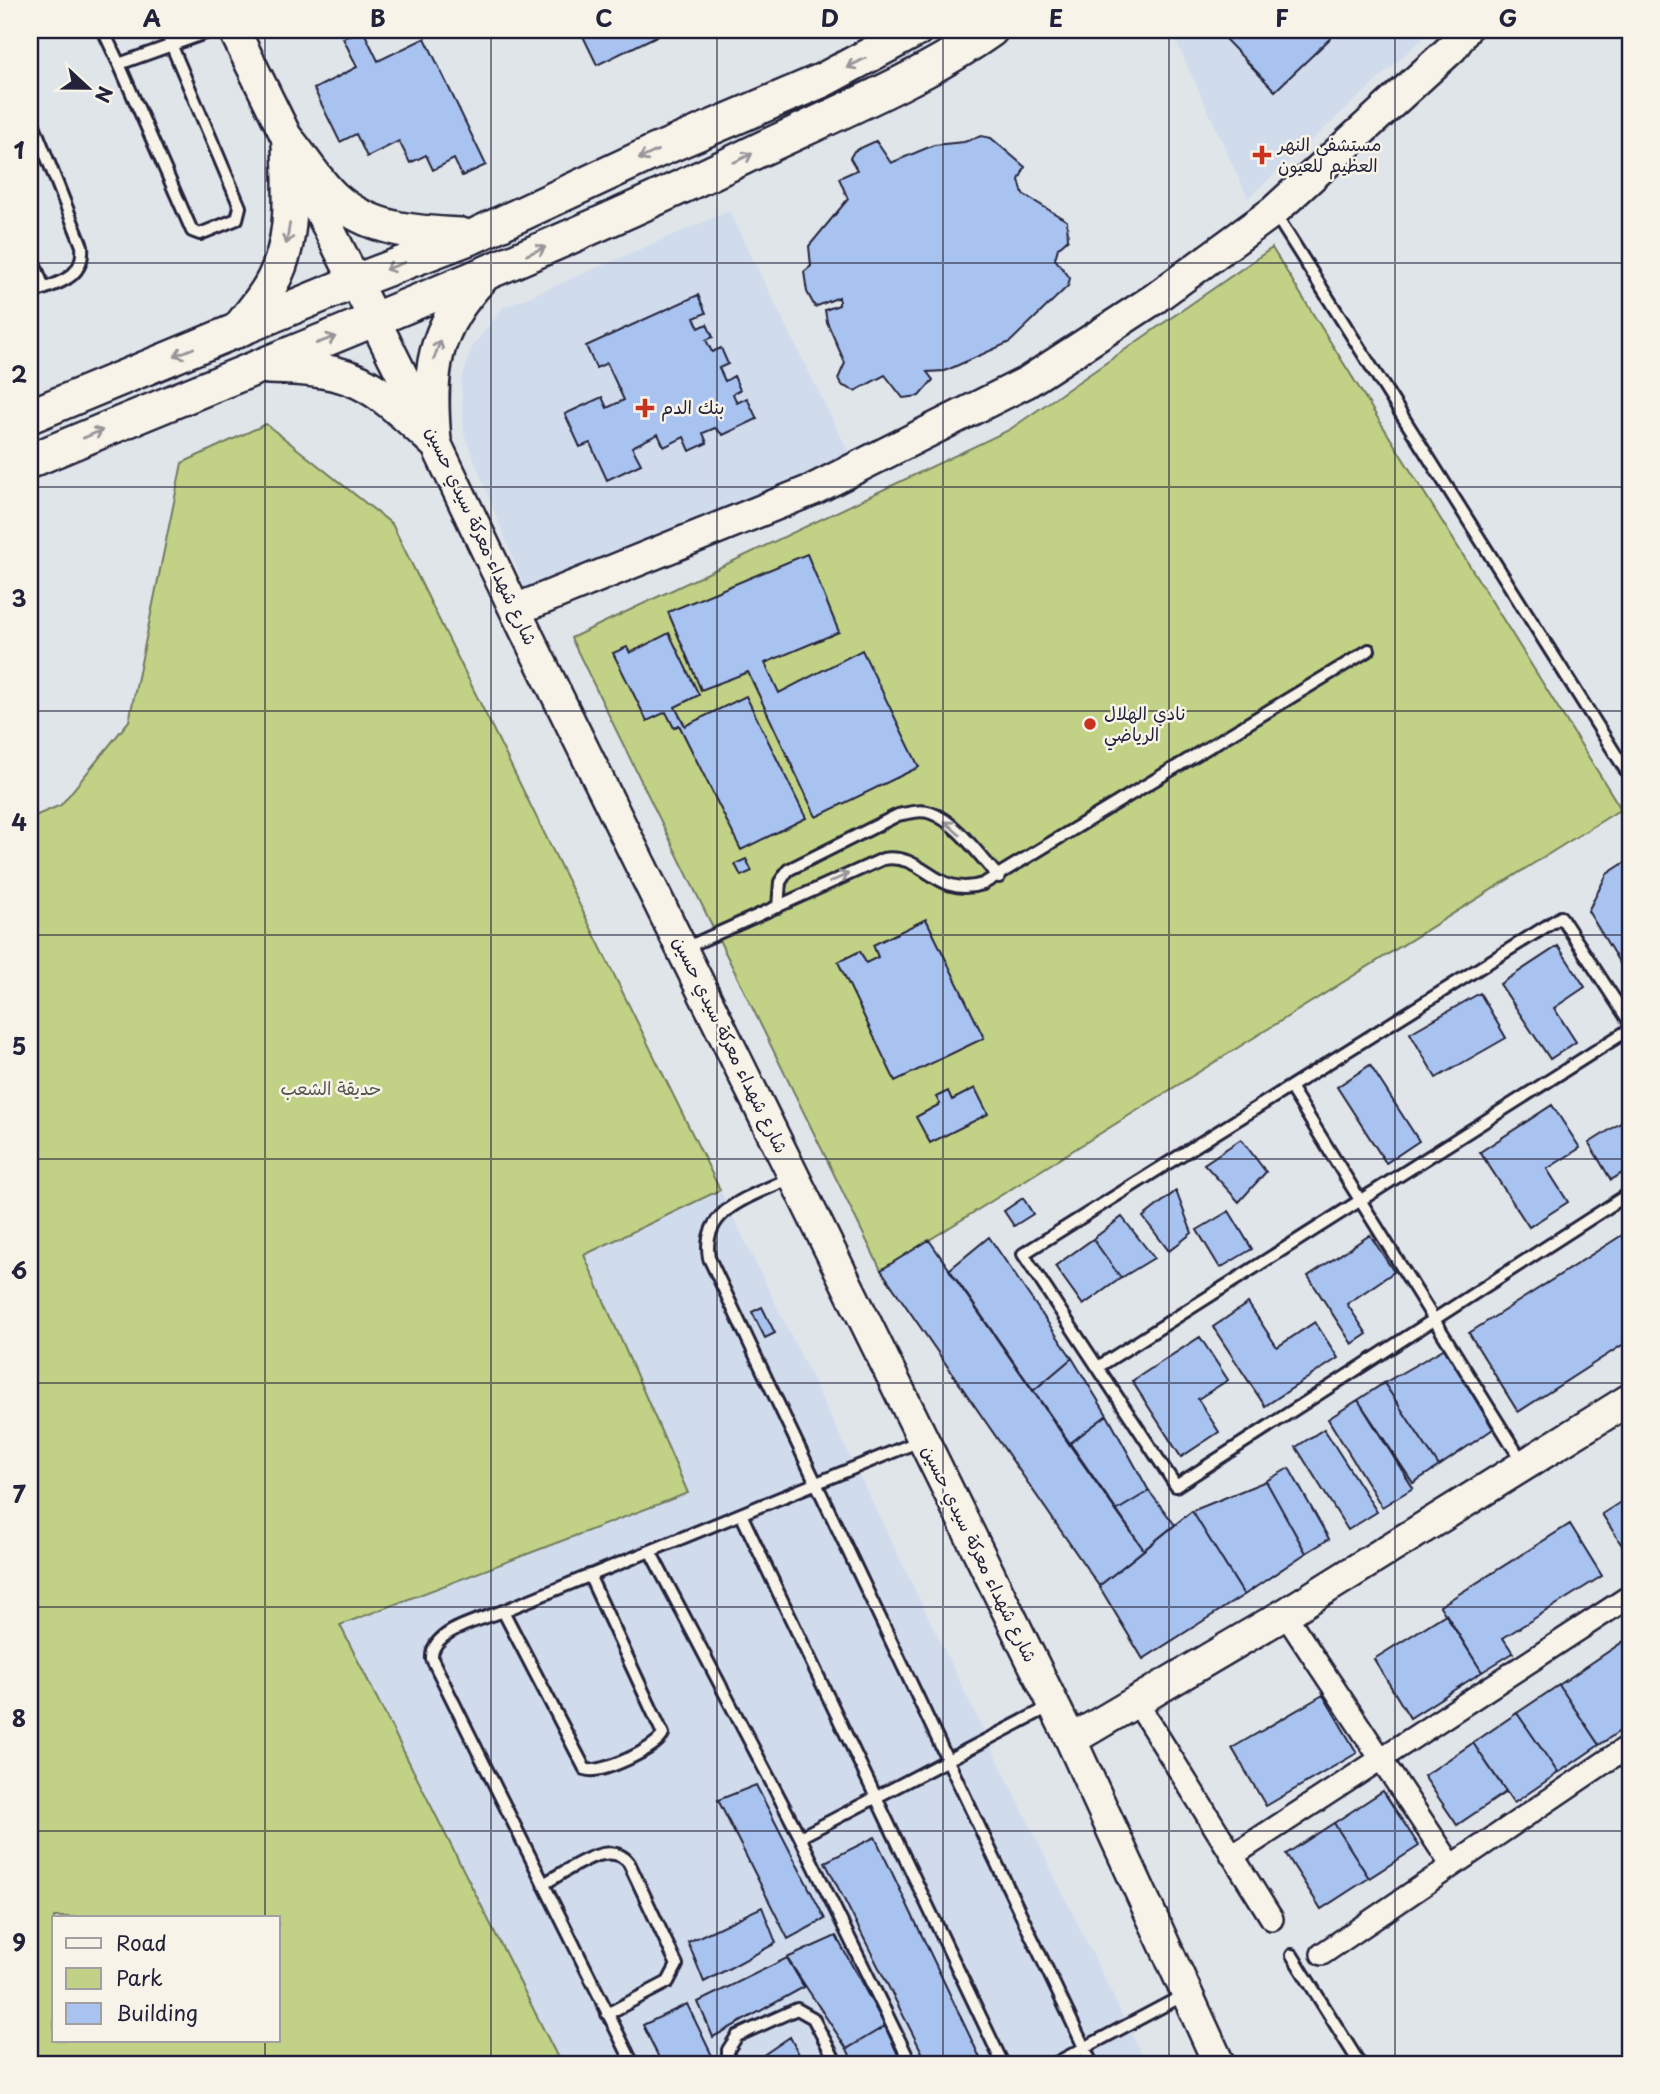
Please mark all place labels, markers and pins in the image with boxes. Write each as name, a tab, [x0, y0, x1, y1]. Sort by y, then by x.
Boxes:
place label: مستشفى النهر العظيم للعيون	[1276, 130, 1382, 180]
marker: مستشفى النهر العظيم للعيون	[1252, 145, 1272, 165]
place label: بنك الدم	[661, 393, 724, 422]
marker: بنك الدم	[635, 398, 655, 418]
place label: نادي الهلال الرياضي	[1104, 699, 1185, 751]
marker: نادي الهلال الرياضي	[1082, 716, 1098, 732]

